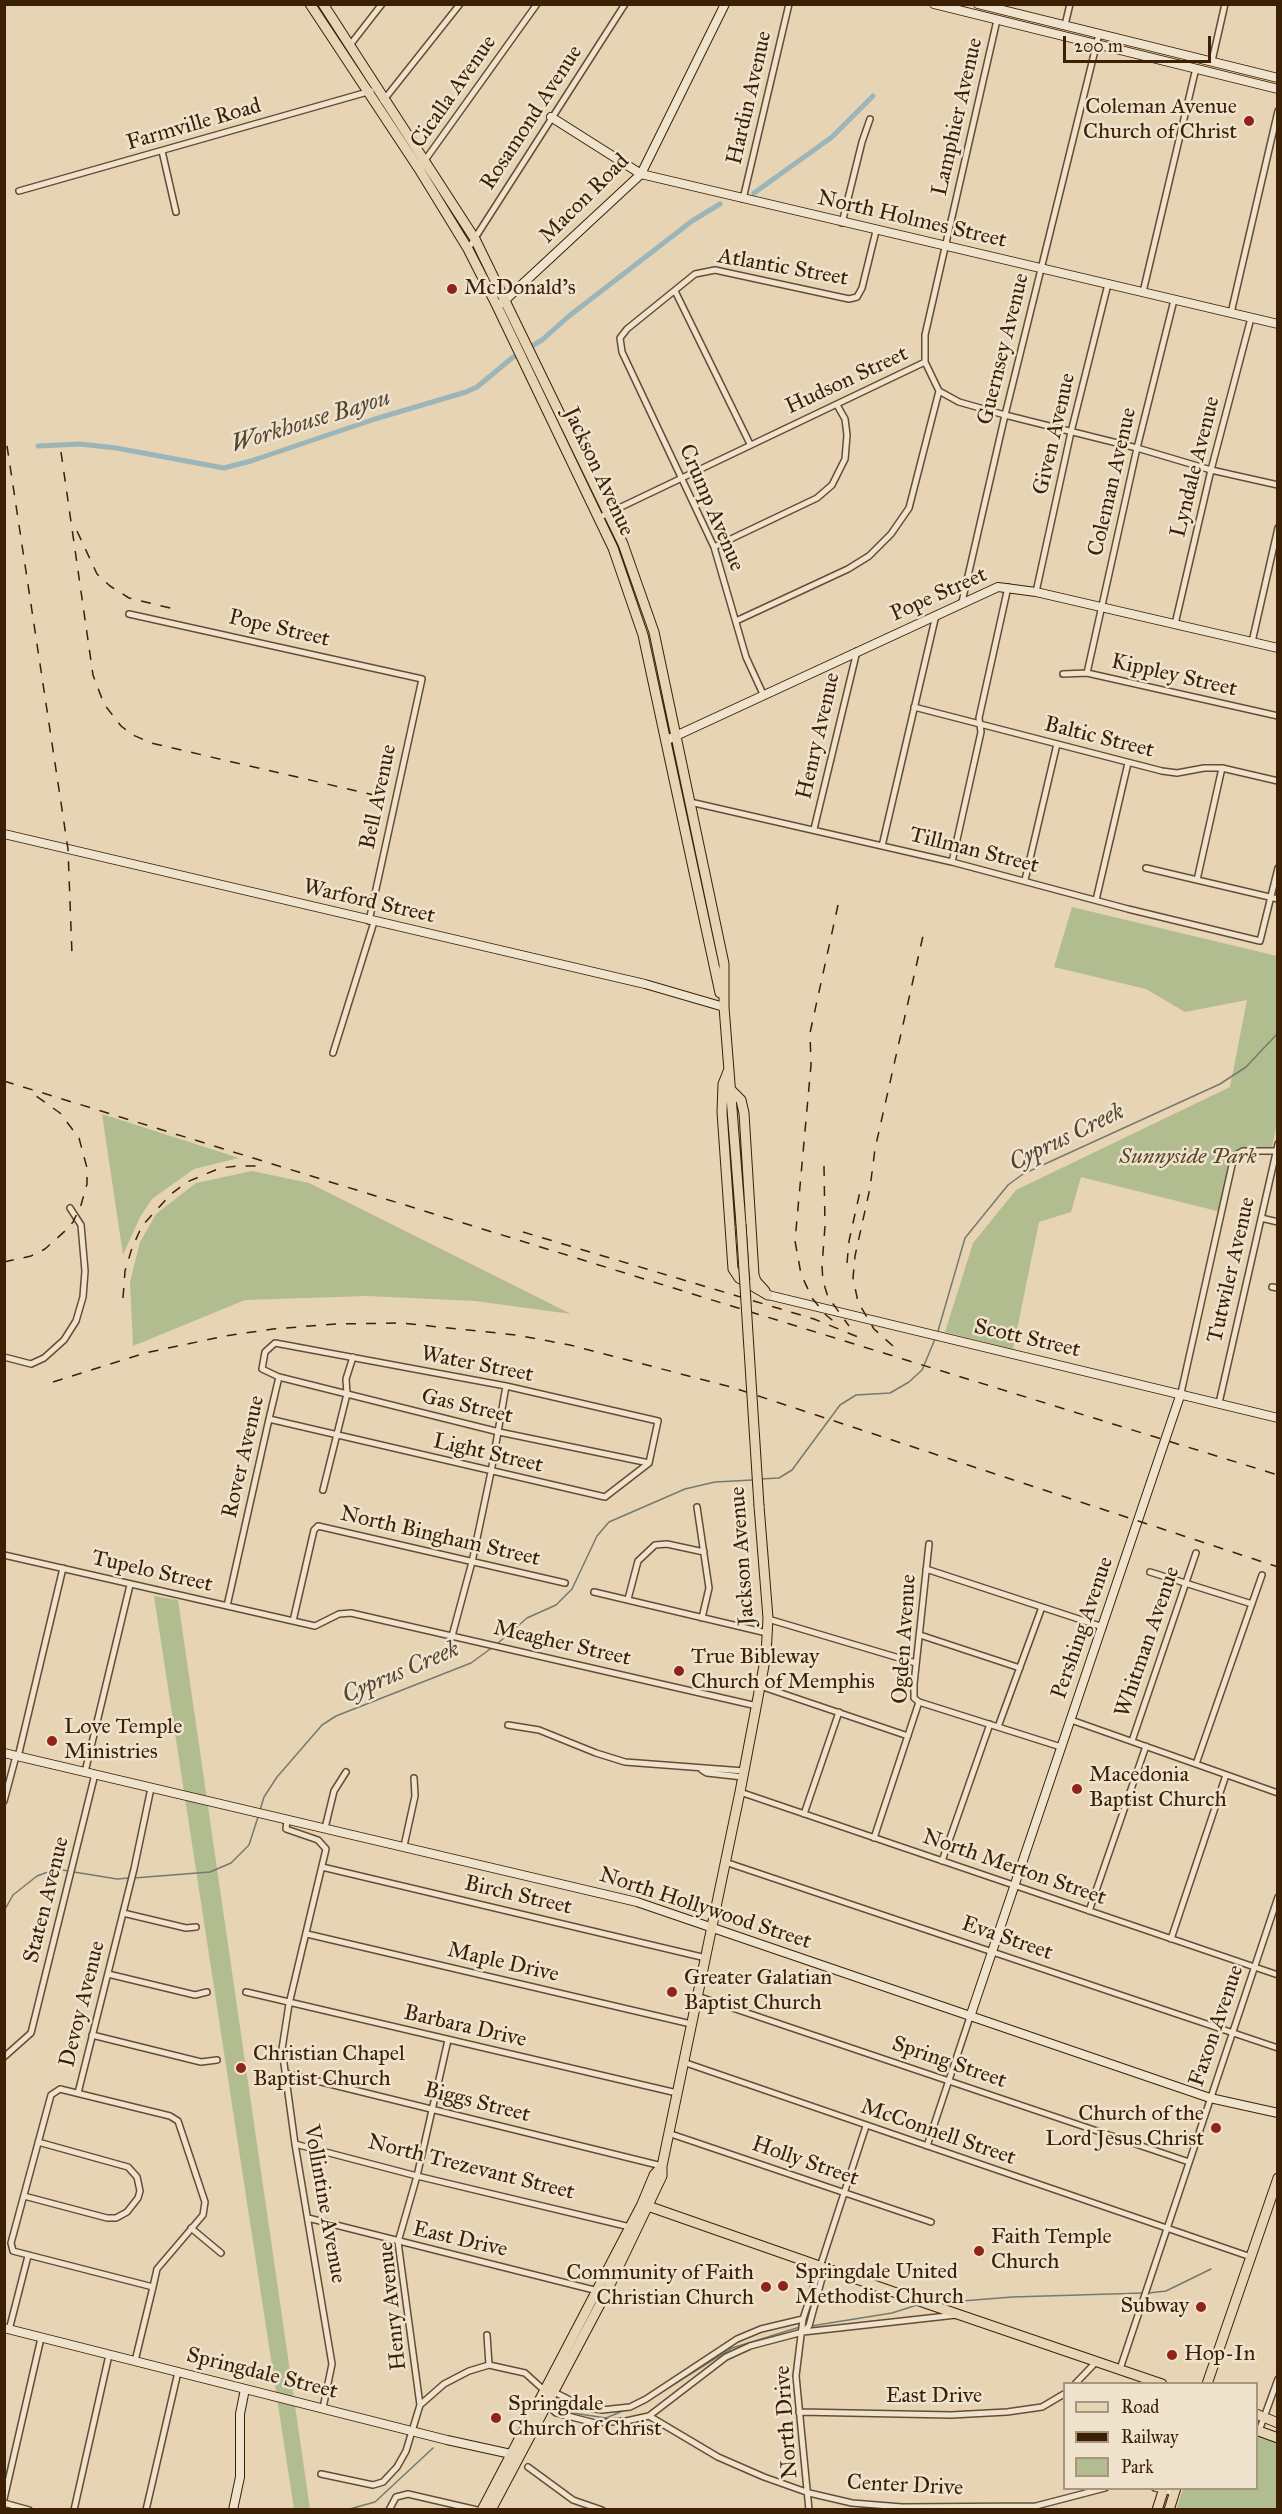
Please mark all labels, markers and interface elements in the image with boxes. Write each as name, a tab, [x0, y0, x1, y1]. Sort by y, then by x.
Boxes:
scale bar	[1066, 24, 1214, 62]
street label: Hardin Avenue	[722, 29, 778, 167]
street label: Cicalla Avenue	[405, 31, 503, 153]
street label: Lamphier Avenue	[927, 35, 989, 199]
text: 200 m	[1074, 35, 1123, 57]
street label: Rosamond Avenue	[475, 41, 589, 195]
street label: Farmville Road	[124, 93, 264, 157]
place label: Coleman Avenue Church of Christ	[1083, 95, 1237, 146]
marker: Coleman Avenue Church of Christ	[1242, 114, 1256, 128]
street label: Macon Road	[535, 149, 635, 249]
street label: North Holmes Street	[815, 185, 1009, 255]
street label: Atlantic Street	[716, 244, 850, 292]
street label: Guernsey Avenue	[972, 270, 1036, 428]
place label: McDonald's	[464, 276, 576, 302]
marker: McDonald's	[445, 282, 459, 296]
street label: Hudson Street	[782, 341, 912, 421]
street label: Given Avenue	[1028, 371, 1082, 497]
water label: Workhouse Bayou	[228, 384, 394, 460]
street label: Lyndale Avenue	[1166, 394, 1226, 540]
street label: Jackson Avenue	[557, 403, 639, 541]
street label: Coleman Avenue	[1083, 405, 1143, 559]
street label: Crump Avenue	[672, 441, 750, 575]
street label: Pope Street	[887, 562, 991, 628]
street label: Pope Street	[226, 605, 332, 653]
street label: Kippley Street	[1109, 649, 1239, 703]
street label: Henry Avenue	[792, 670, 846, 802]
street label: Baltic Street	[1041, 712, 1157, 764]
street label: Bell Avenue	[355, 742, 403, 852]
street label: Tillman Street	[907, 822, 1041, 880]
street label: Warford Street	[301, 874, 437, 930]
water label: Cyprus Creek	[1005, 1098, 1129, 1178]
park label: Sunnyside Park	[1119, 1145, 1257, 1171]
street label: Tutwiler Avenue	[1202, 1195, 1262, 1345]
street label: Scott Street	[971, 1314, 1083, 1364]
street label: Water Street	[419, 1341, 535, 1389]
street label: Gas Street	[419, 1384, 515, 1430]
street label: Rover Avenue	[217, 1393, 271, 1521]
street label: Light Street	[431, 1429, 545, 1479]
street label: Jackson Avenue	[725, 1486, 761, 1626]
street label: North Bingham Street	[337, 1501, 543, 1573]
street label: Tupelo Street	[89, 1545, 215, 1599]
street label: Pershing Avenue	[1046, 1553, 1120, 1703]
street label: Whitman Avenue	[1110, 1563, 1186, 1721]
street label: Ogden Avenue	[887, 1573, 923, 1705]
street label: Meagher Street	[491, 1615, 633, 1673]
water label: Cyprus Creek	[338, 1635, 464, 1711]
place label: True Bibleway Church of Memphis	[691, 1645, 875, 1696]
marker: True Bibleway Church of Memphis	[672, 1664, 686, 1678]
place label: Love Temple Ministries	[64, 1715, 182, 1766]
marker: Love Temple Ministries	[45, 1734, 59, 1748]
place label: Macedonia Baptist Church	[1089, 1763, 1227, 1814]
marker: Macedonia Baptist Church	[1070, 1782, 1084, 1796]
street label: North Merton Street	[919, 1824, 1109, 1912]
street label: Staten Avenue	[19, 1834, 75, 1966]
street label: North Hollywood Street	[596, 1862, 814, 1956]
street label: Birch Street	[462, 1871, 574, 1921]
street label: Eva Street	[958, 1911, 1056, 1967]
street label: Maple Drive	[445, 1937, 561, 1989]
street label: Devoy Avenue	[55, 1938, 111, 2070]
street label: Faxon Avenue	[1184, 1962, 1250, 2090]
place label: Greater Galatian Baptist Church	[684, 1966, 832, 2018]
marker: Greater Galatian Baptist Church	[665, 1985, 679, 1999]
street label: Barbara Drive	[401, 2000, 529, 2054]
street label: Spring Street	[888, 2031, 1010, 2095]
place label: Christian Chapel Baptist Church	[253, 2042, 405, 2094]
marker: Christian Chapel Baptist Church	[234, 2061, 248, 2075]
street label: Biggs Street	[421, 2077, 533, 2129]
street label: McConnell Street	[857, 2094, 1019, 2172]
place label: Church of the Lord Jesus Christ	[1045, 2102, 1204, 2154]
marker: Church of the Lord Jesus Christ	[1209, 2121, 1223, 2135]
street label: Vollintine Avenue	[297, 2123, 351, 2285]
street label: North Trezevant Street	[365, 2130, 577, 2206]
street label: Holly Street	[748, 2131, 862, 2193]
street label: East Drive	[410, 2216, 510, 2264]
place label: Faith Temple Church	[991, 2225, 1112, 2276]
street label: Henry Avenue	[373, 2240, 413, 2372]
marker: Faith Temple Church	[972, 2244, 986, 2258]
place label: Springdale United Methodist Church	[795, 2260, 964, 2312]
place label: Community of Faith Christian Church	[566, 2261, 754, 2312]
marker: Springdale United Methodist Church	[776, 2279, 790, 2293]
marker: Community of Faith Christian Church	[759, 2280, 773, 2294]
place label: Subway	[1120, 2294, 1189, 2320]
marker: Subway	[1194, 2300, 1208, 2314]
street label: Springdale Street	[184, 2342, 340, 2406]
place label: Hop-In	[1184, 2342, 1255, 2368]
marker: Hop-In	[1165, 2348, 1179, 2362]
street label: North Drive	[770, 2365, 804, 2479]
legend	[1063, 2382, 1258, 2490]
street label: East Drive	[886, 2384, 982, 2410]
place label: Springdale Church of Christ	[508, 2392, 662, 2444]
text: Road	[1121, 2396, 1159, 2418]
marker: Springdale Church of Christ	[489, 2411, 503, 2425]
text: Railway	[1121, 2426, 1178, 2448]
text: Park	[1121, 2456, 1154, 2478]
street label: Center Drive	[846, 2470, 964, 2502]

